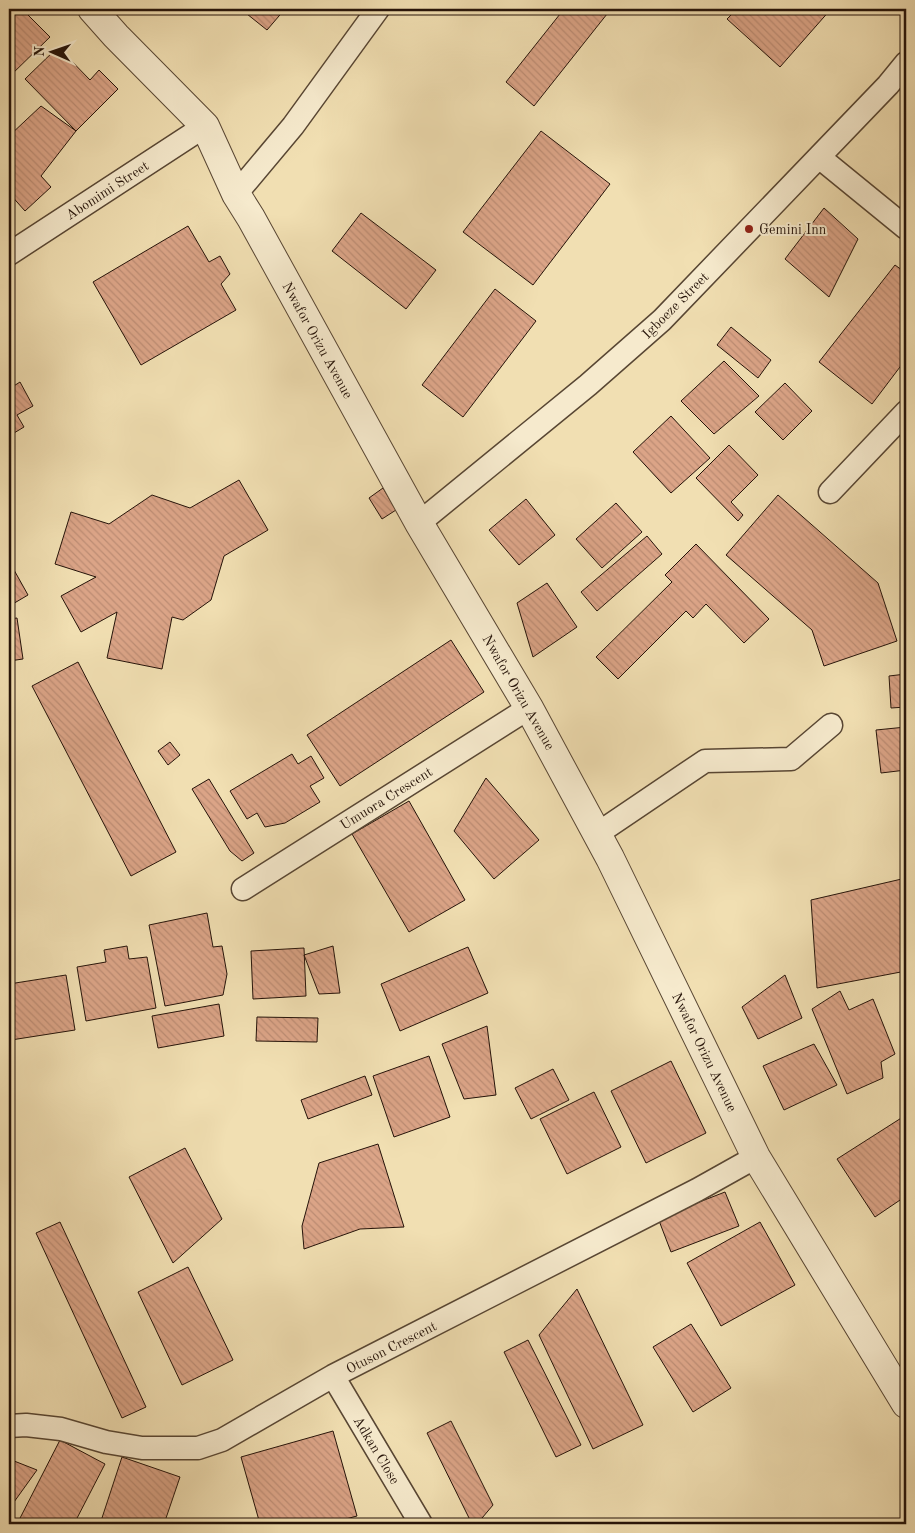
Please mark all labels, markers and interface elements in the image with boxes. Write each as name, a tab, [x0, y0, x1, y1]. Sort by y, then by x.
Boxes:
north arrow	[28, 28, 78, 78]
text: N	[33, 46, 47, 57]
street label: Abomimi Street	[64, 159, 152, 223]
marker: Gemini Inn	[743, 223, 755, 235]
place label: Gemini Inn	[759, 223, 827, 237]
street label: Igboeze Street	[640, 270, 712, 342]
street label: Nwafor Orizu Avenue	[279, 280, 355, 401]
street label: Nwafor Orizu Avenue	[479, 632, 557, 753]
street label: Umuora Crescent	[338, 765, 435, 833]
street label: Nwafor Orizu Avenue	[669, 991, 739, 1114]
street label: Otuson Crescent	[344, 1319, 439, 1377]
street label: Adkan Close	[350, 1414, 402, 1487]

